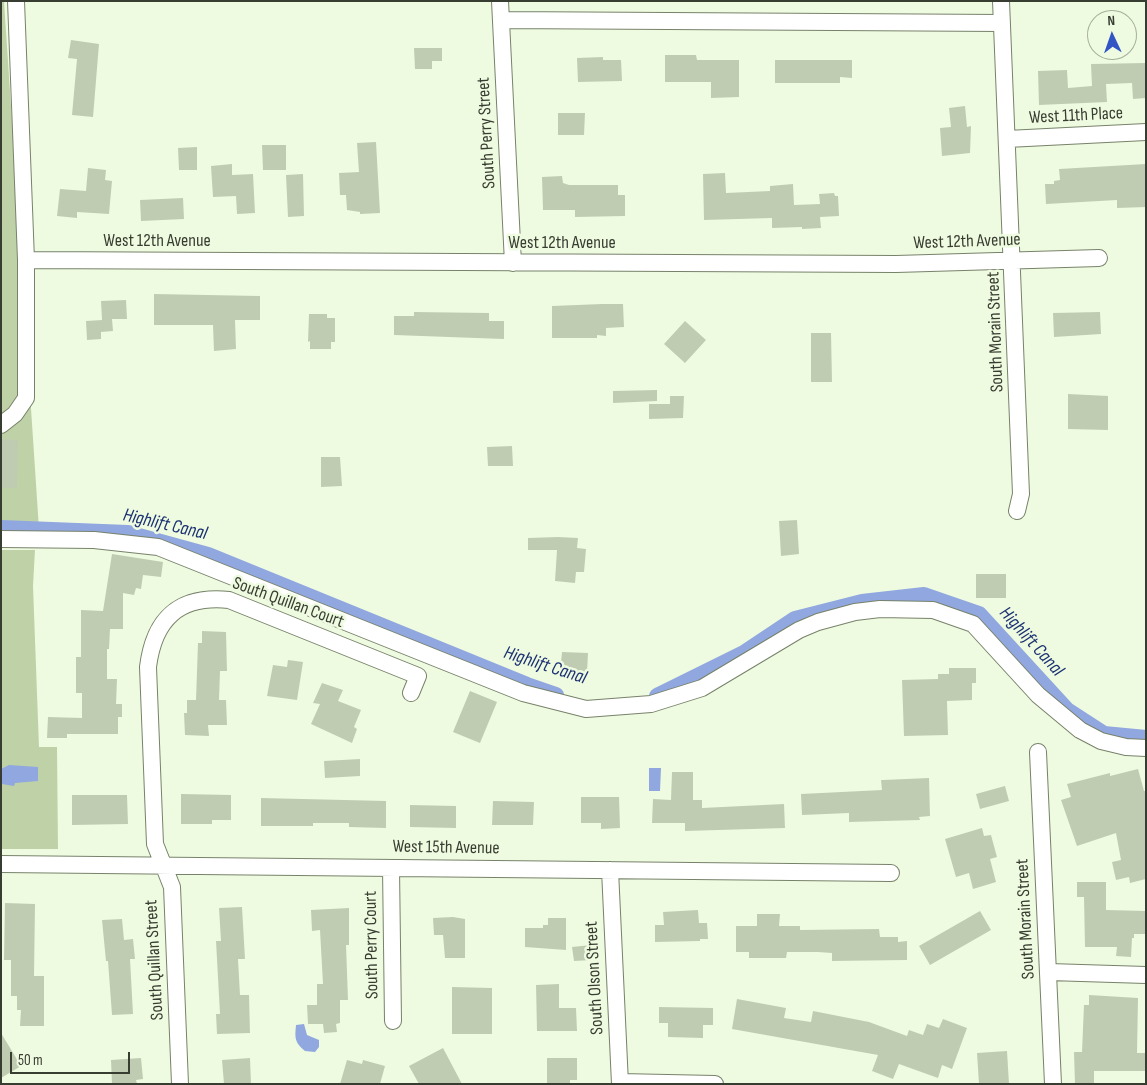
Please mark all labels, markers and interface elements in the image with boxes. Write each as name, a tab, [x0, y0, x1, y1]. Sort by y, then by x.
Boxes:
north arrow	[1087, 10, 1137, 60]
text: N	[1107, 12, 1115, 29]
street label: South Perry Street	[473, 77, 501, 189]
street label: West 11th Place	[1028, 103, 1124, 129]
street label: West 12th Avenue	[913, 229, 1021, 255]
street label: West 12th Avenue	[103, 230, 211, 252]
street label: West 12th Avenue	[508, 232, 616, 254]
street label: South Morain Street	[983, 271, 1009, 393]
water label: Highlift Canal	[121, 504, 209, 546]
street label: South Quillan Court	[229, 573, 347, 633]
water label: Highlift Canal	[994, 603, 1068, 681]
water label: Highlift Canal	[501, 642, 589, 690]
street label: West 15th Avenue	[392, 836, 500, 860]
street label: South Morain Street	[1012, 858, 1040, 980]
street label: South Perry Court	[360, 891, 384, 999]
street label: South Quillan Street	[141, 899, 169, 1021]
street label: South Olson Street	[581, 921, 609, 1035]
scale bar	[12, 1042, 132, 1074]
text: 50 m	[18, 1051, 43, 1070]

